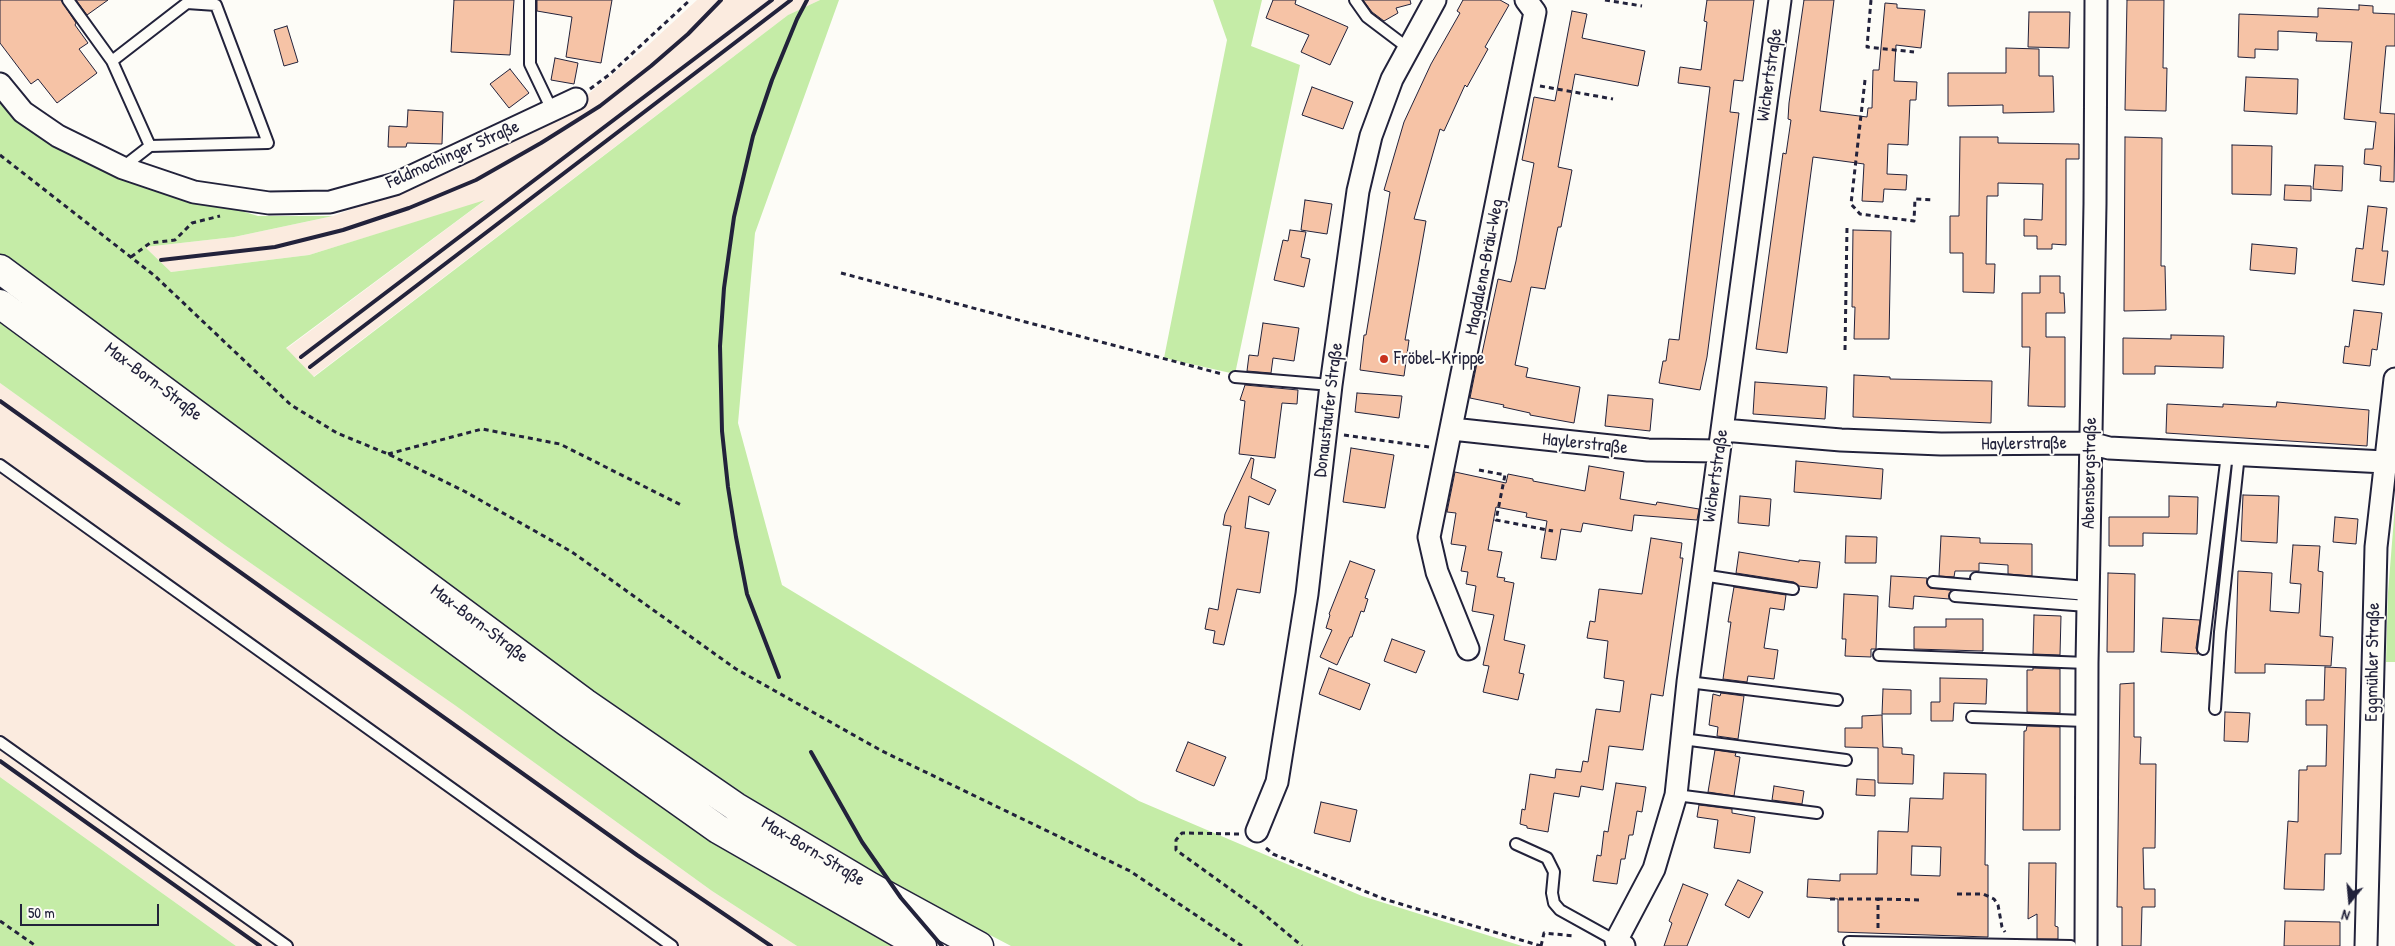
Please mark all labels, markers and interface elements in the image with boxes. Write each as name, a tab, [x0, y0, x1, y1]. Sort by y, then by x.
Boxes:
street label: Wichertstraße	[1753, 27, 1787, 123]
street label: Feldmochinger Straße	[383, 116, 523, 194]
street label: Magdalena-Bräu-Weg	[1461, 197, 1509, 337]
street label: Max-Born-Straße	[100, 338, 206, 426]
street label: Donaustaufer Straße	[1310, 341, 1348, 479]
place label: Fröbel-Krippe	[1394, 348, 1485, 370]
marker: Fröbel-Krippe	[1378, 353, 1390, 365]
street label: Abensbergstraße	[2078, 417, 2102, 529]
street label: Wichertstraße	[1699, 428, 1733, 524]
street label: Haylerstraße	[1541, 429, 1629, 459]
street label: Haylerstraße	[1981, 432, 2067, 456]
street label: Max-Born-Straße	[426, 580, 532, 668]
street label: Eggmühler Straße	[2361, 602, 2385, 722]
street label: Max-Born-Straße	[757, 813, 869, 891]
north arrow	[2325, 876, 2375, 926]
scale bar	[22, 894, 161, 926]
text: 50 m	[28, 902, 55, 923]
text: N	[2339, 906, 2352, 926]

